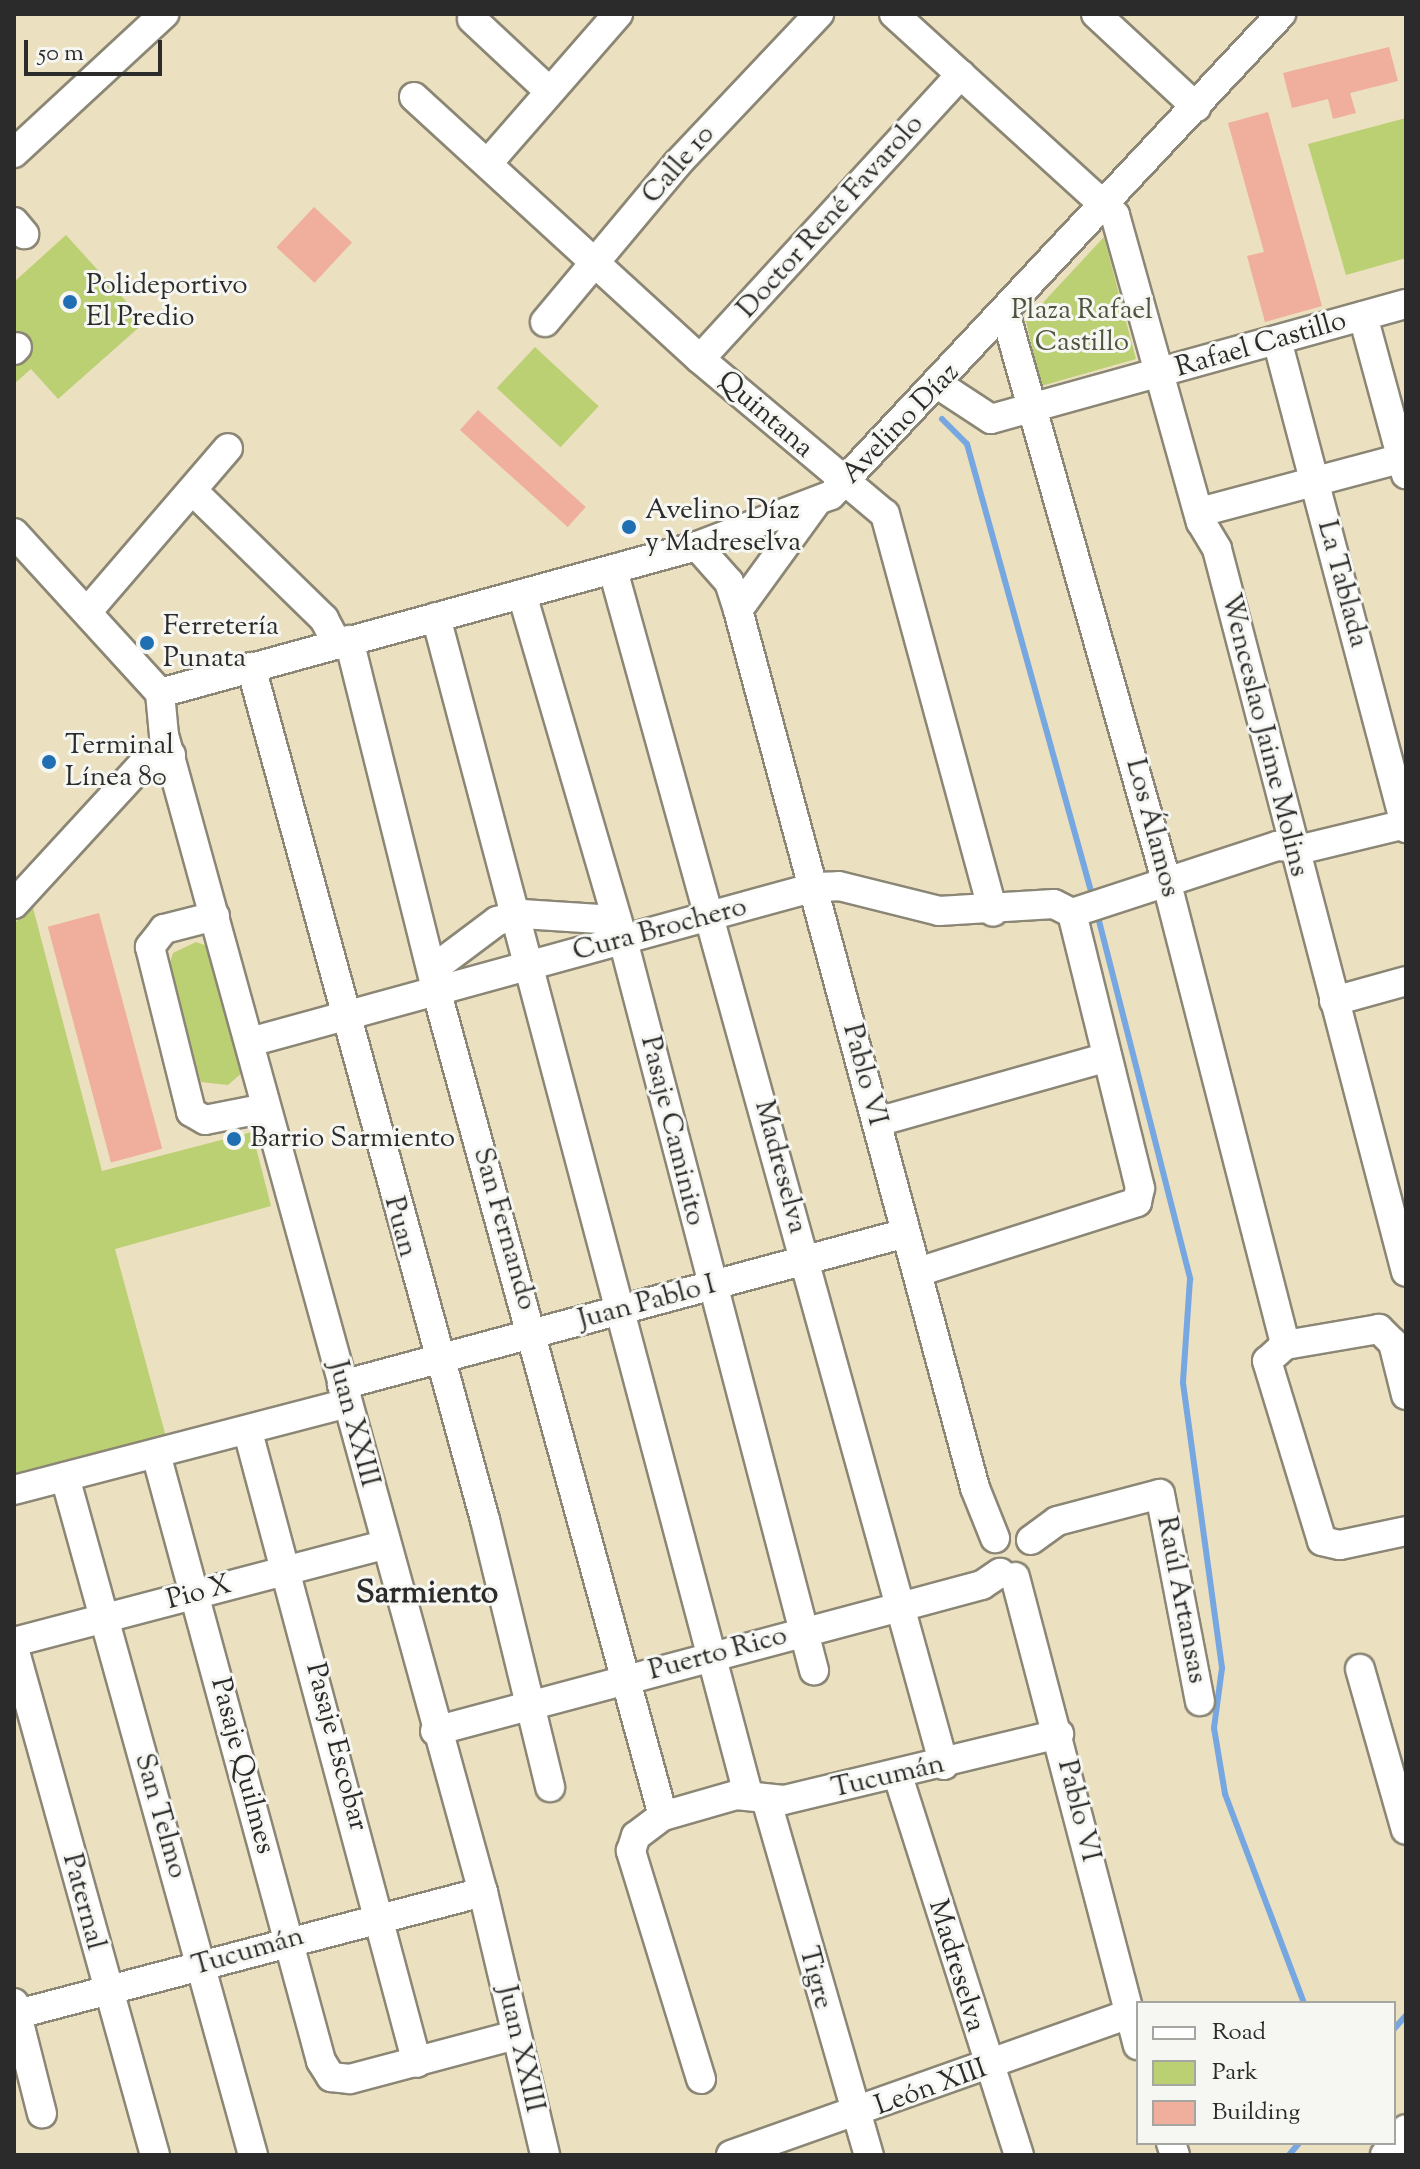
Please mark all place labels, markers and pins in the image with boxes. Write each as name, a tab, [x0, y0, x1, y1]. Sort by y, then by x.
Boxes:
place label: Polideportivo El Predio	[86, 269, 248, 335]
marker: Polideportivo El Predio	[61, 293, 79, 311]
place label: Avelino Díaz y Madreselva	[645, 494, 801, 560]
marker: Avelino Díaz y Madreselva	[620, 518, 638, 536]
place label: Ferretería Punata	[163, 610, 279, 676]
marker: Ferretería Punata	[138, 634, 156, 652]
place label: Terminal Línea 80	[65, 729, 174, 795]
marker: Terminal Línea 80	[40, 753, 58, 771]
place label: Barrio Sarmiento	[250, 1122, 455, 1156]
marker: Barrio Sarmiento	[225, 1130, 243, 1148]

